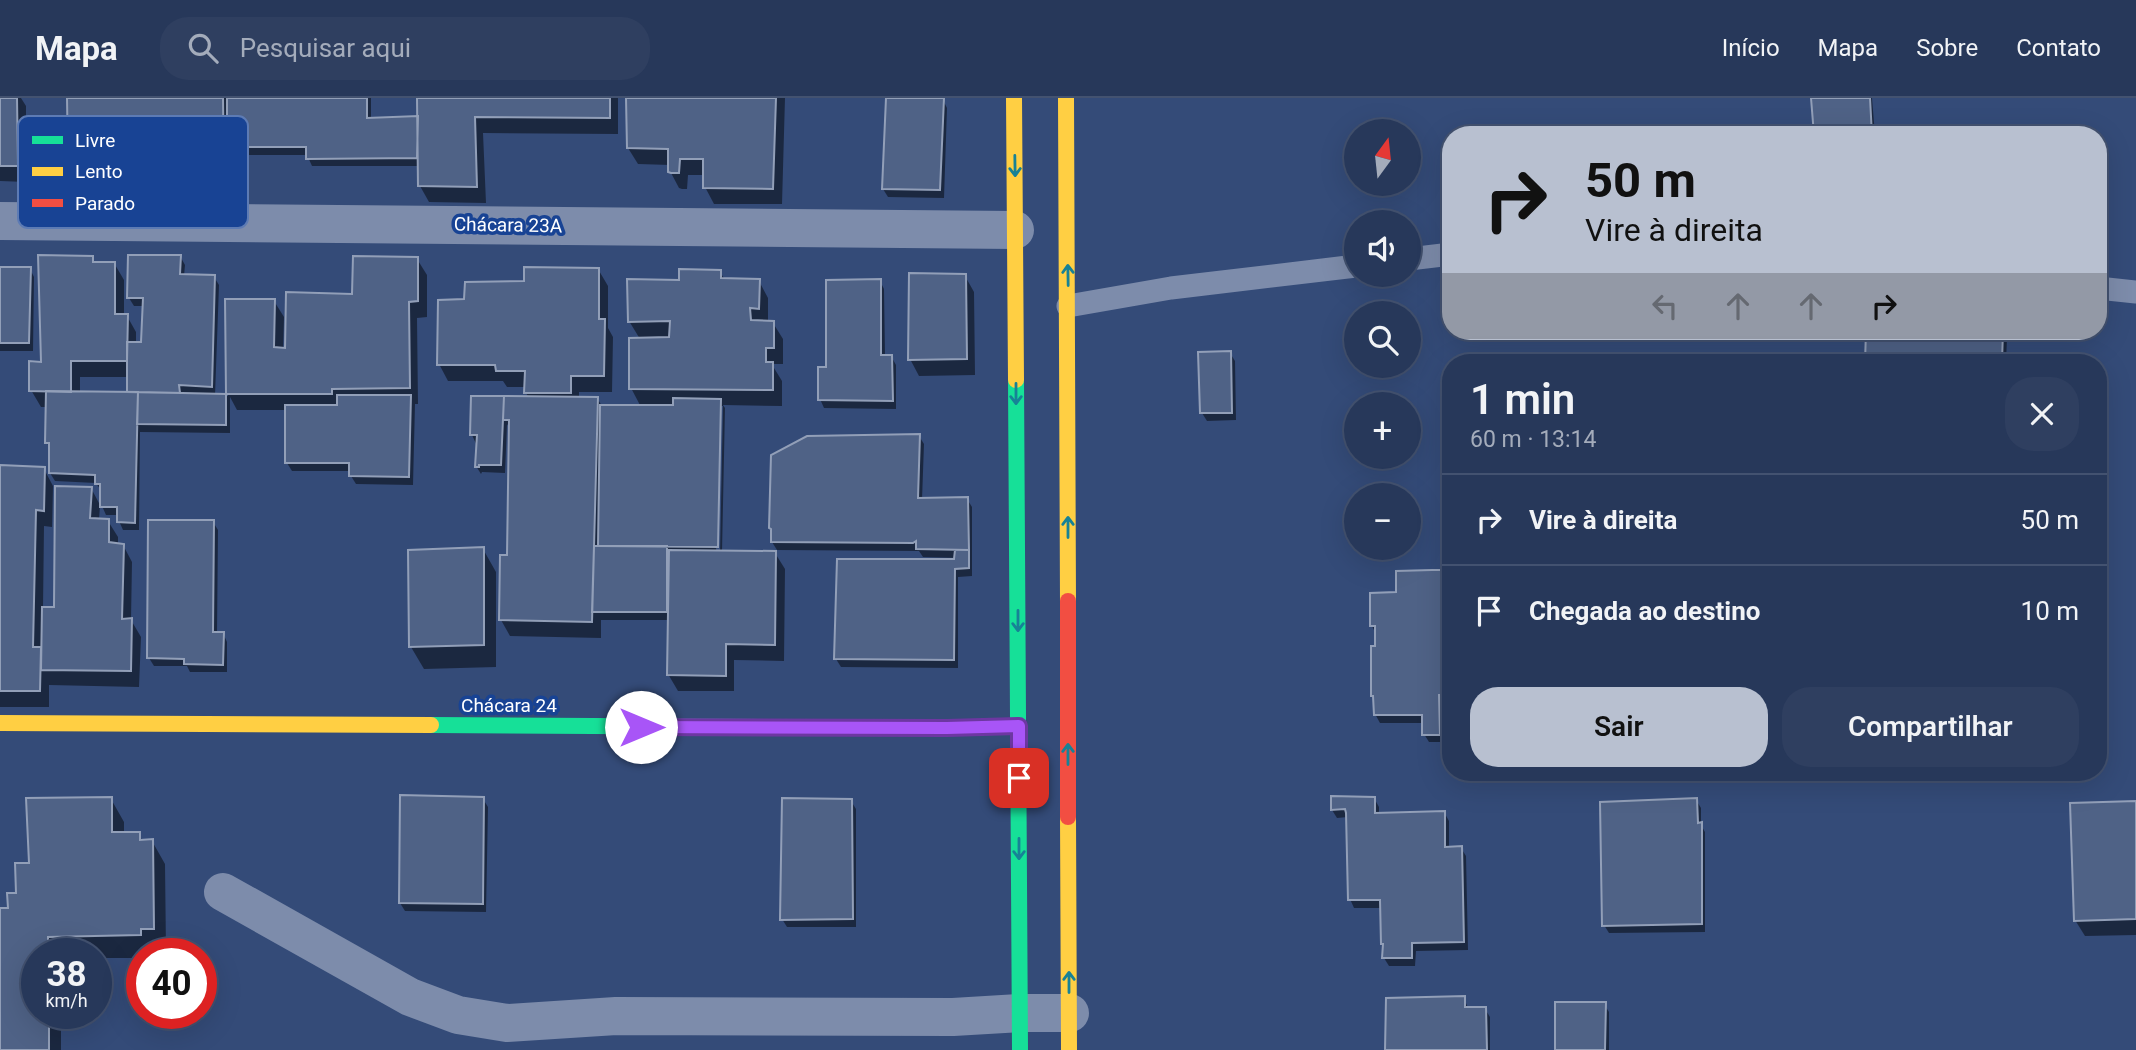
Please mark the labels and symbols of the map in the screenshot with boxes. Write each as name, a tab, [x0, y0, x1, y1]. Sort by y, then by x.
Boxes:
legend	[18, 116, 248, 228]
north arrow	[1344, 119, 1421, 196]
text: Livre	[75, 129, 115, 152]
one-way arrow	[1008, 154, 1022, 177]
text: Lento	[75, 160, 123, 183]
text: Parado	[75, 192, 135, 215]
street label: Chácara 23A	[454, 213, 563, 237]
one-way arrow	[1061, 264, 1074, 287]
one-way arrow	[1009, 382, 1023, 405]
one-way arrow	[1061, 516, 1075, 539]
one-way arrow	[1011, 609, 1025, 632]
position arrow	[604, 690, 678, 764]
street label: Chácara 24	[461, 694, 557, 717]
one-way arrow	[1061, 743, 1075, 766]
pin	[989, 748, 1049, 808]
one-way arrow	[1012, 837, 1026, 860]
speed limit sign: 40	[126, 938, 217, 1029]
one-way arrow	[1062, 971, 1076, 994]

